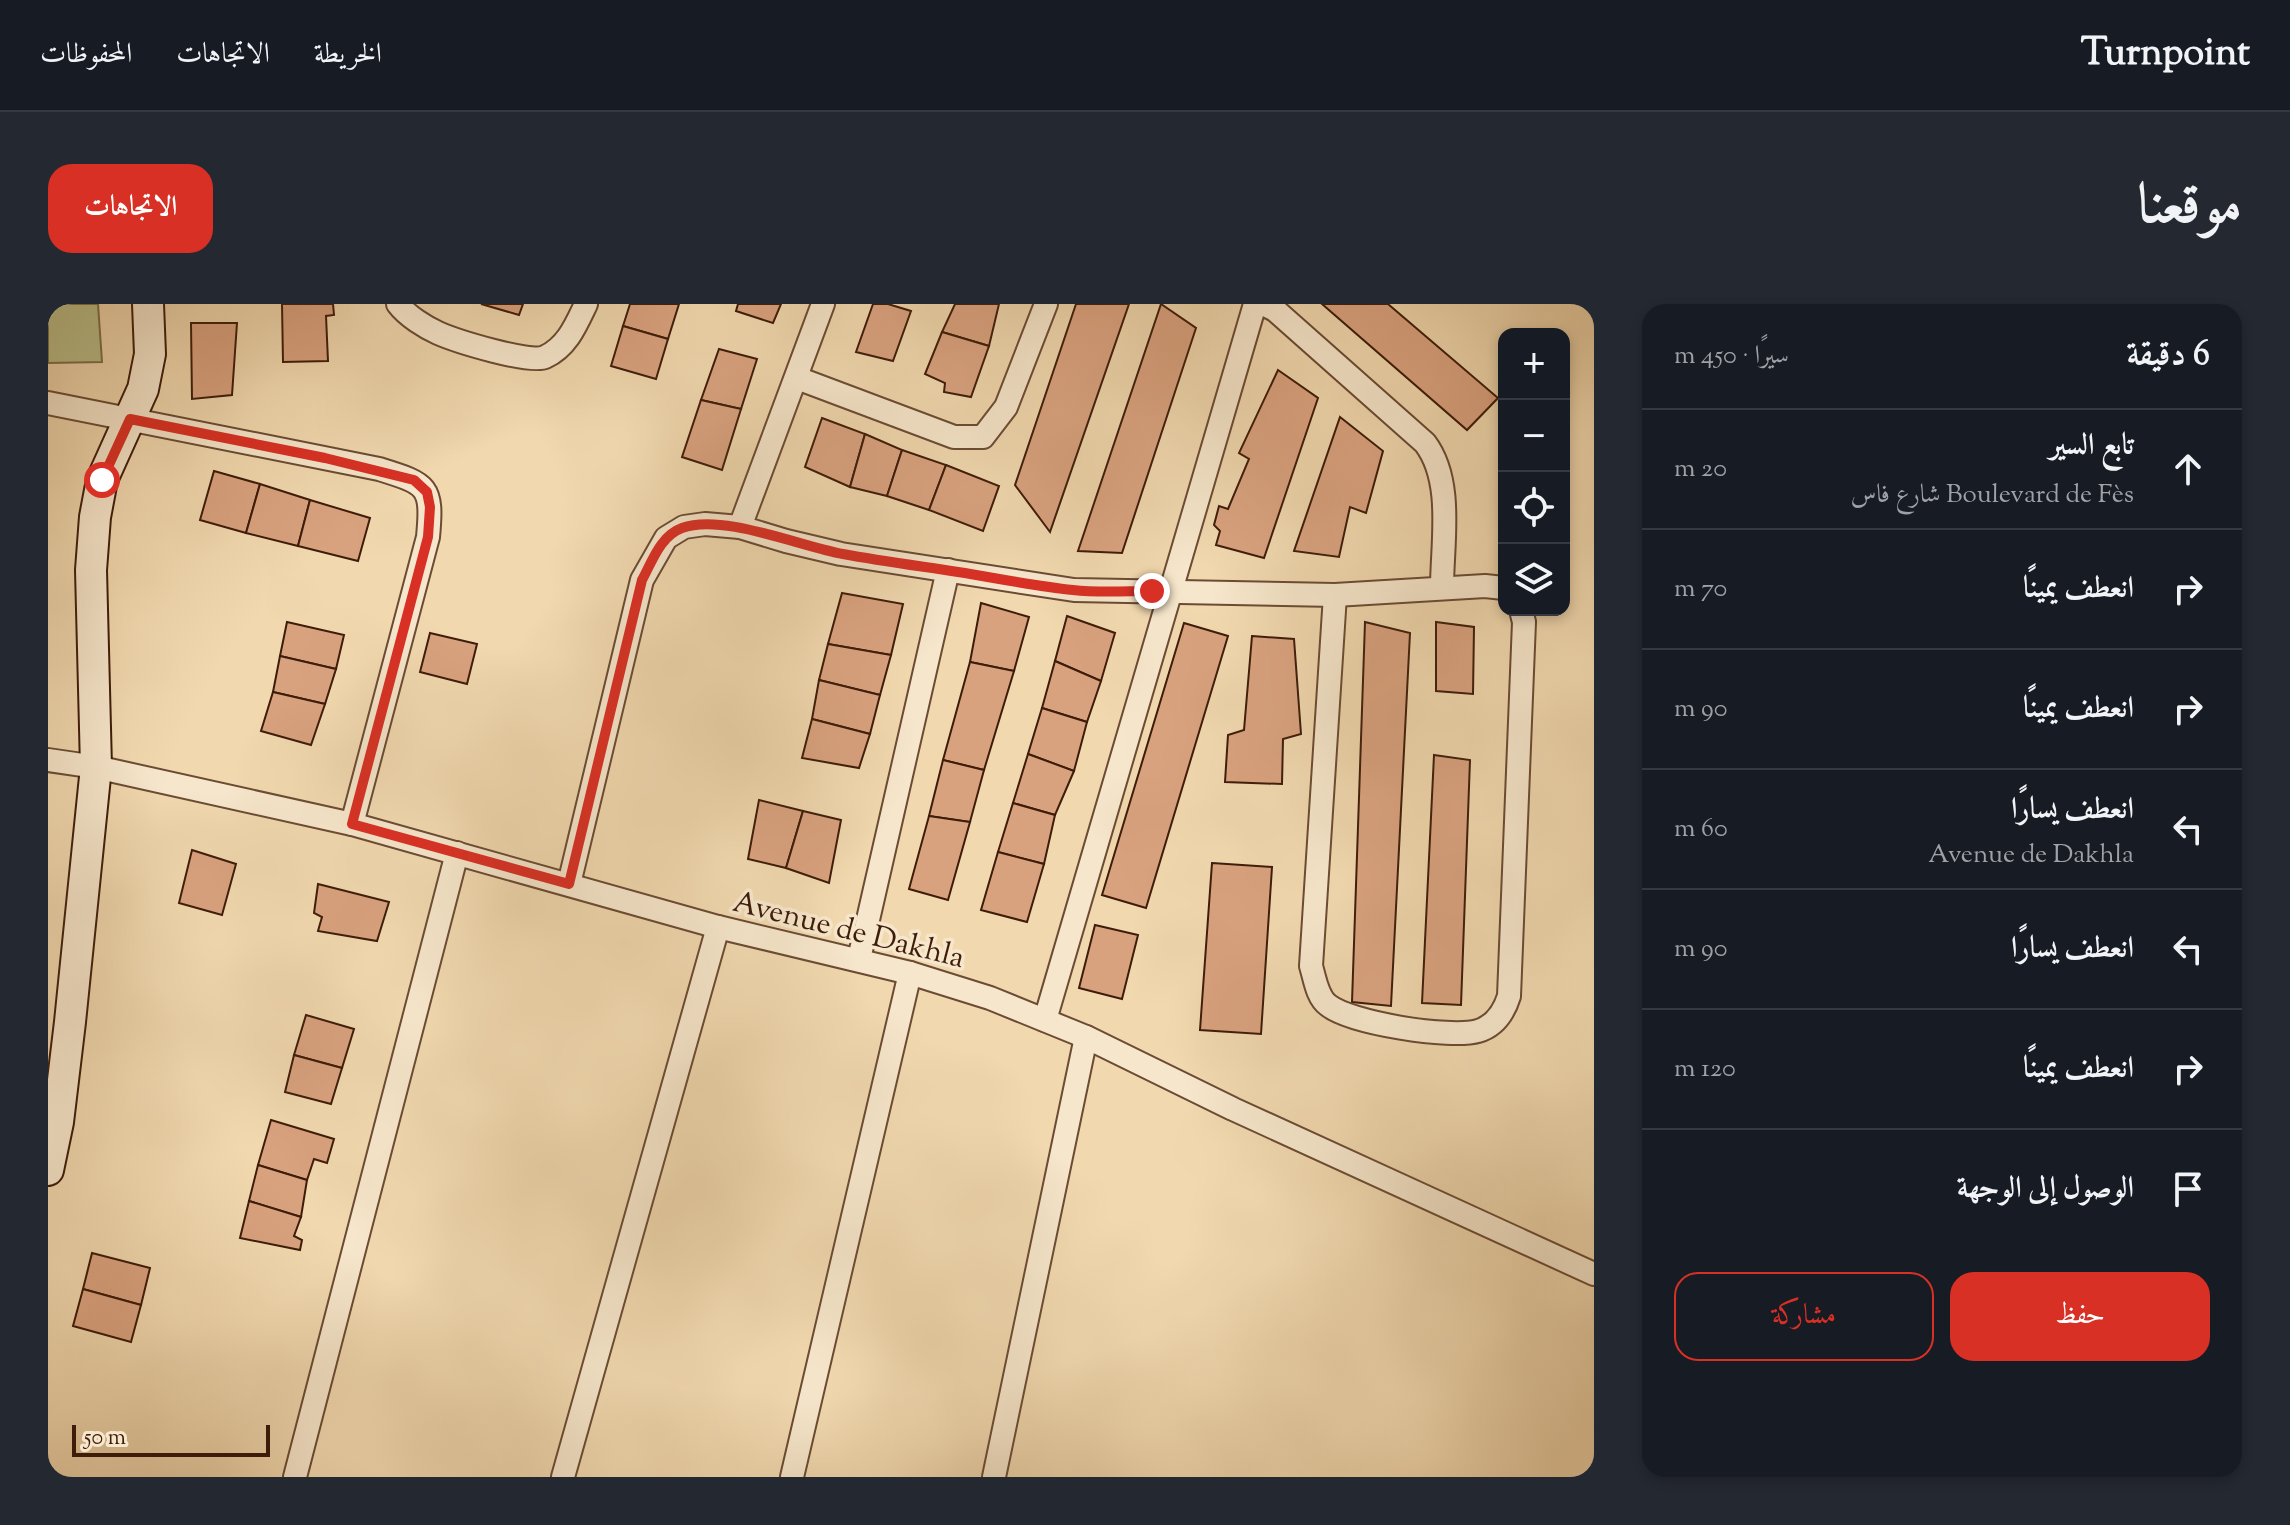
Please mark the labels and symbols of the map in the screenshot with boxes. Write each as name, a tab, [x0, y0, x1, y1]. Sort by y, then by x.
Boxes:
route start	[84, 462, 120, 498]
route end	[1134, 573, 1170, 609]
street label: Avenue de Dakhla	[728, 882, 969, 981]
scale bar	[72, 1421, 270, 1457]

